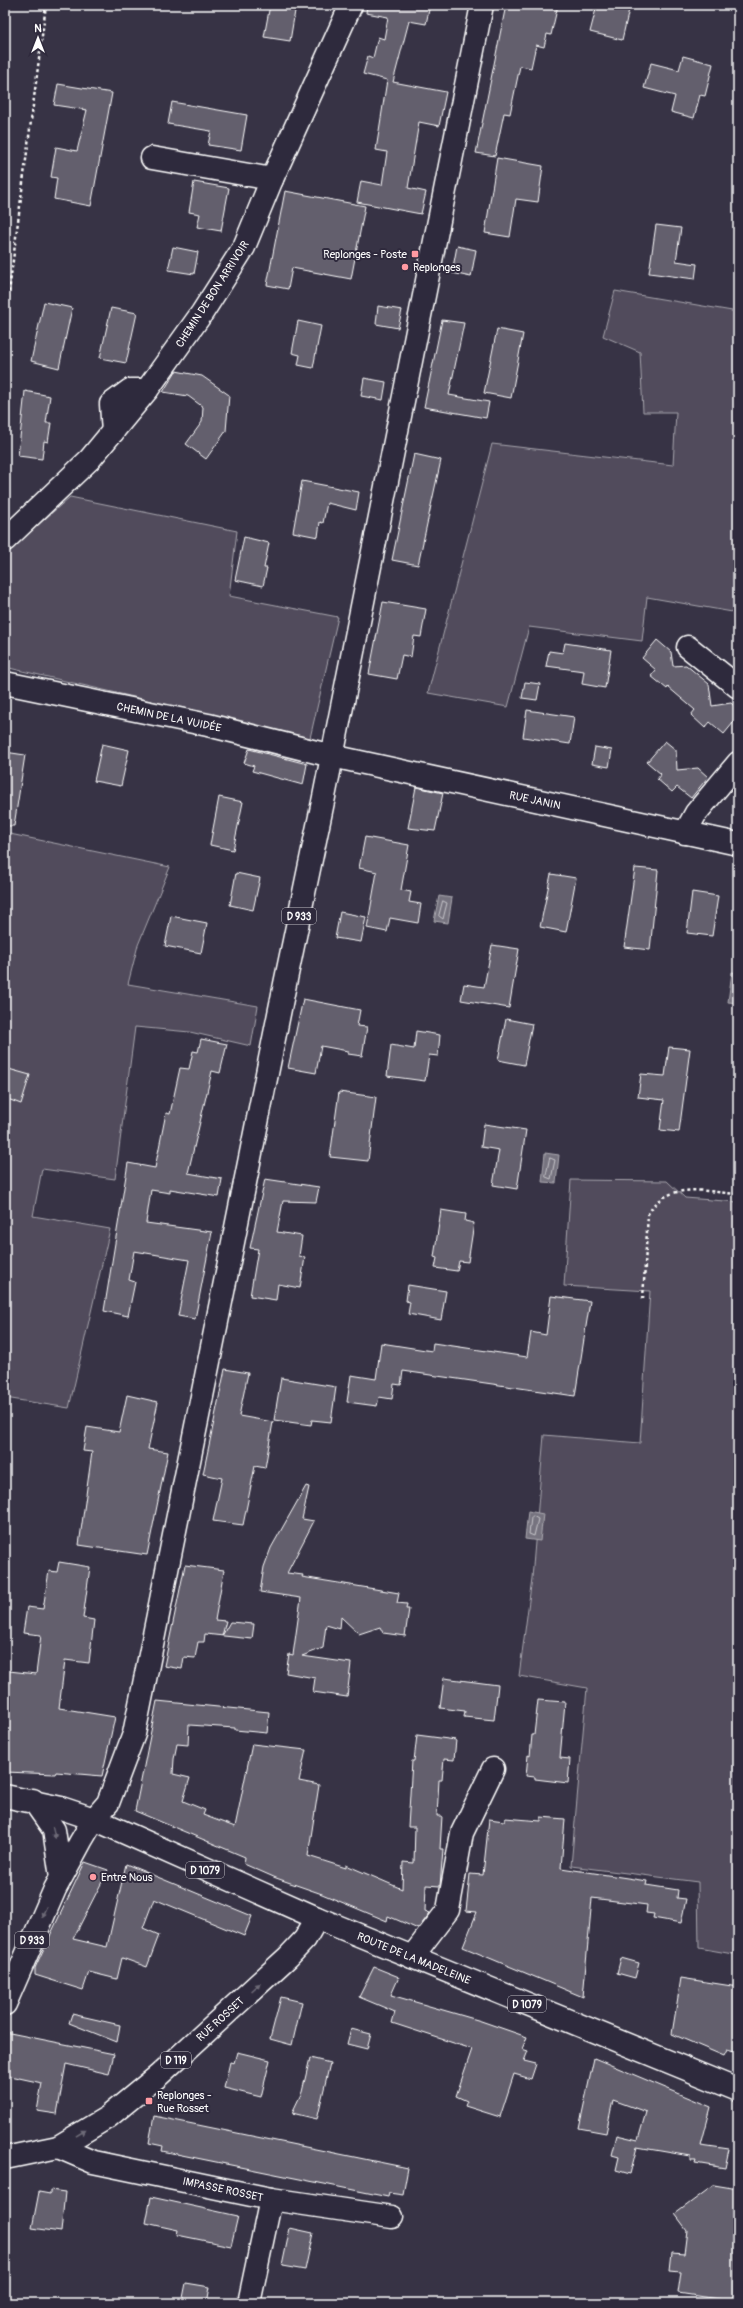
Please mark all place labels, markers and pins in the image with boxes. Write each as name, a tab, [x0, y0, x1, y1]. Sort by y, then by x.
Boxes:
place label: Replonges - Poste	[323, 248, 408, 261]
marker: Replonges - Poste	[410, 249, 420, 259]
place label: Replonges	[413, 261, 461, 274]
marker: Replonges	[400, 262, 410, 272]
place label: Entre Nous	[101, 1871, 153, 1884]
marker: Entre Nous	[88, 1872, 98, 1882]
place label: Replonges - Rue Rosset	[157, 2089, 212, 2115]
marker: Replonges - Rue Rosset	[144, 2096, 154, 2106]

